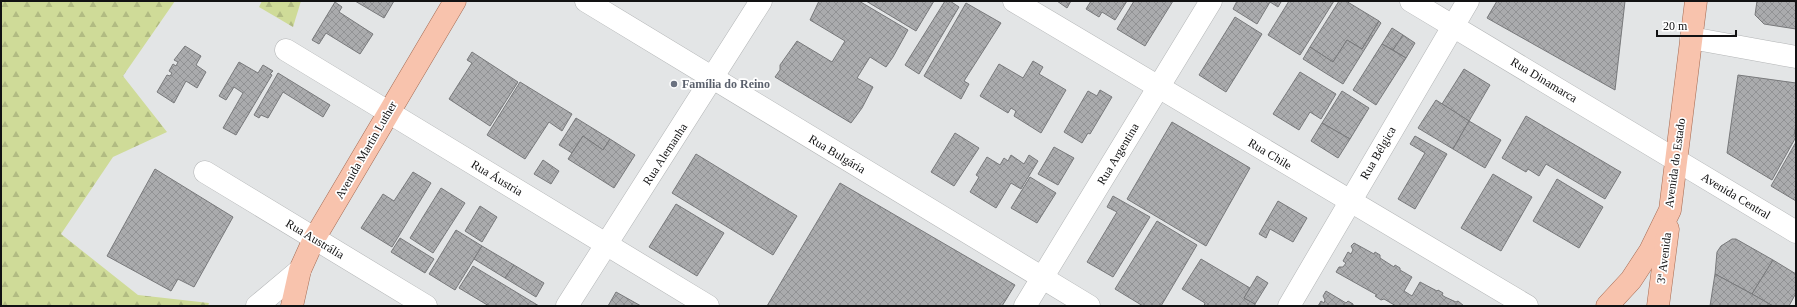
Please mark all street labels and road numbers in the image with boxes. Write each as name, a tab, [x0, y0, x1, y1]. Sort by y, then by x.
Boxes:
street label: Rua Dinamarca	[1508, 55, 1580, 106]
street label: Avenida Martin Luther	[332, 99, 400, 201]
street label: Avenida do Estado	[1662, 117, 1688, 209]
street label: Rua Alemanha	[640, 120, 691, 188]
street label: Rua Argentina	[1094, 120, 1142, 187]
street label: Rua Bélgica	[1357, 123, 1399, 182]
street label: Rua Bulgária	[806, 132, 868, 177]
street label: Rua Chile	[1246, 136, 1294, 172]
street label: Rua Áustria	[469, 157, 526, 199]
street label: Avenida Central	[1699, 170, 1774, 222]
street label: Rua Austrália	[283, 216, 347, 262]
street label: 3ª Avenida	[1654, 231, 1674, 284]

